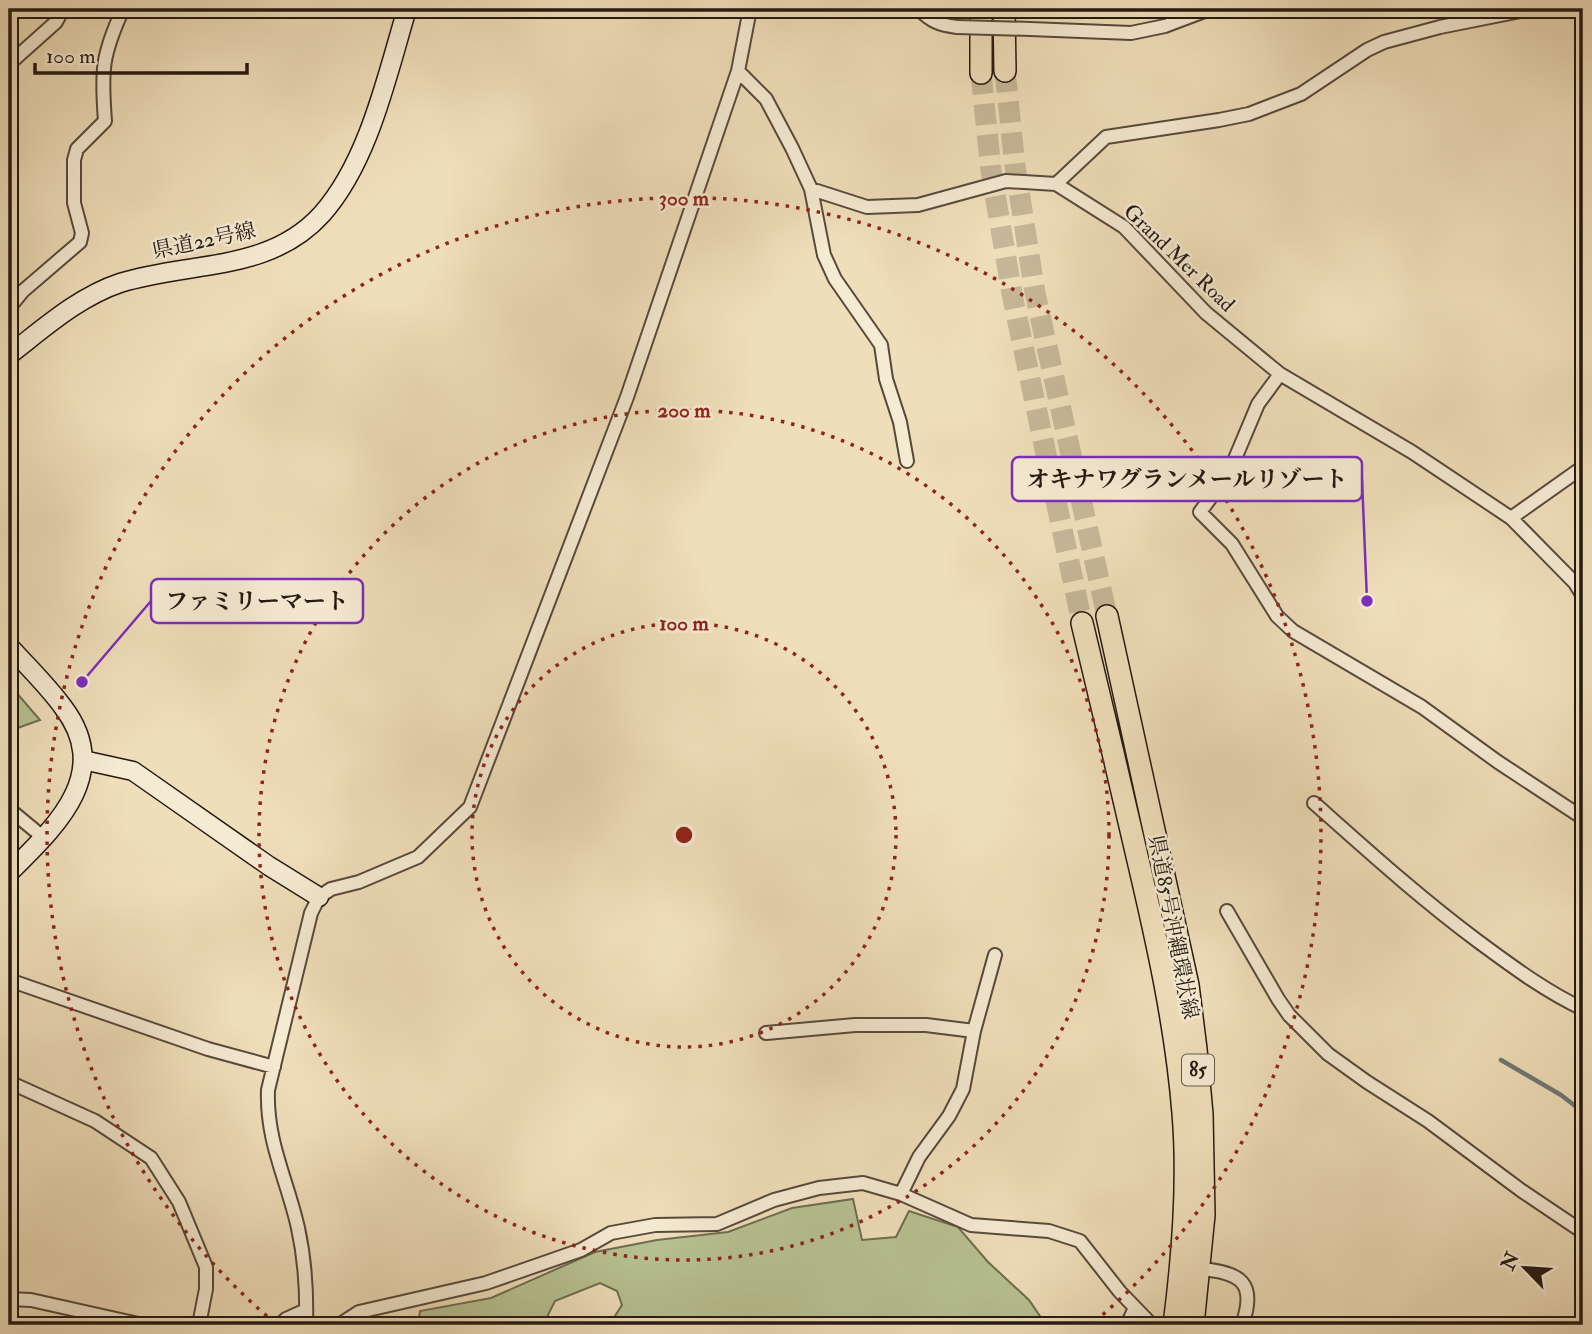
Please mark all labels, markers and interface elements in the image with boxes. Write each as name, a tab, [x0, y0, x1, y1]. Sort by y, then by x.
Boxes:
scale bar	[35, 32, 247, 76]
text: 100 m	[46, 43, 96, 70]
text: 300 m	[659, 185, 710, 212]
street label: Grand Mer Road	[1118, 198, 1241, 318]
street label: 県道22号線	[150, 217, 258, 265]
text: 200 m	[658, 397, 711, 424]
callout: オキナワグランメールリゾート	[1012, 457, 1362, 501]
text: オキナワグランメールリゾート	[1027, 465, 1347, 494]
callout: ファミリーマート	[151, 579, 363, 623]
text: ファミリーマート	[165, 587, 349, 616]
text: 100 m	[659, 610, 710, 637]
centre of rings	[672, 823, 696, 847]
street label: 県道85号沖縄環状線	[1142, 833, 1204, 1021]
road number: 85	[1182, 1054, 1214, 1086]
north arrow	[1490, 1232, 1560, 1302]
text: N	[1496, 1248, 1525, 1275]

